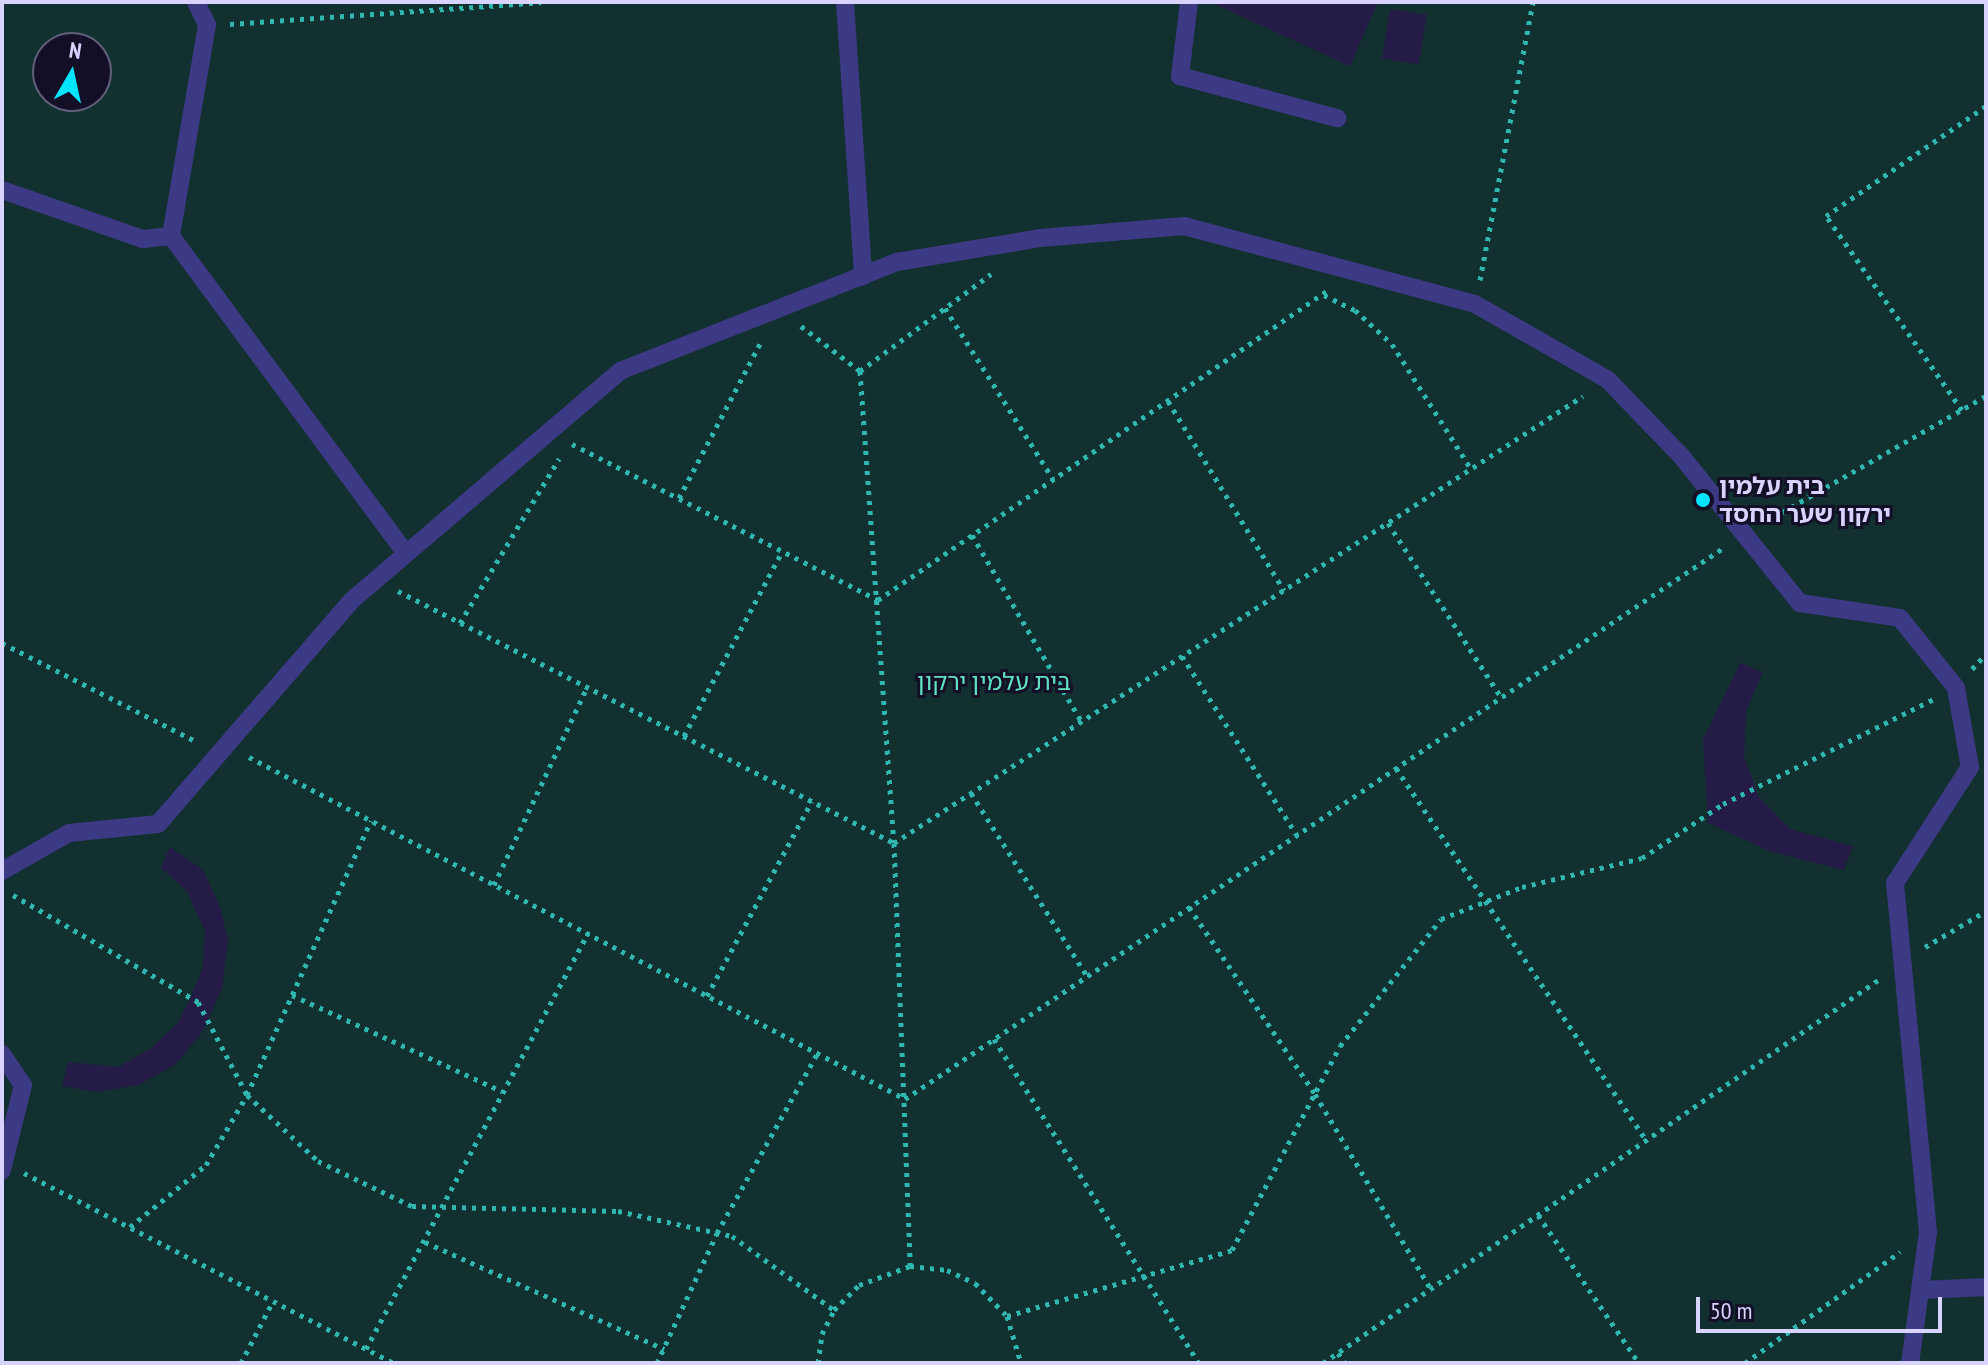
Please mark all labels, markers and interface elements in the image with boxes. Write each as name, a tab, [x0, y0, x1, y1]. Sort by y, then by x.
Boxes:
north arrow	[32, 32, 112, 112]
text: N	[67, 36, 83, 65]
place label: בית עלמין ירקון שער החסד	[1719, 472, 1891, 528]
marker: בית עלמין ירקון שער החסד	[1694, 491, 1712, 509]
park label: בית עלמין ירקון	[917, 668, 1071, 696]
scale bar	[1700, 1281, 1946, 1331]
text: 50 m	[1710, 1295, 1752, 1326]

